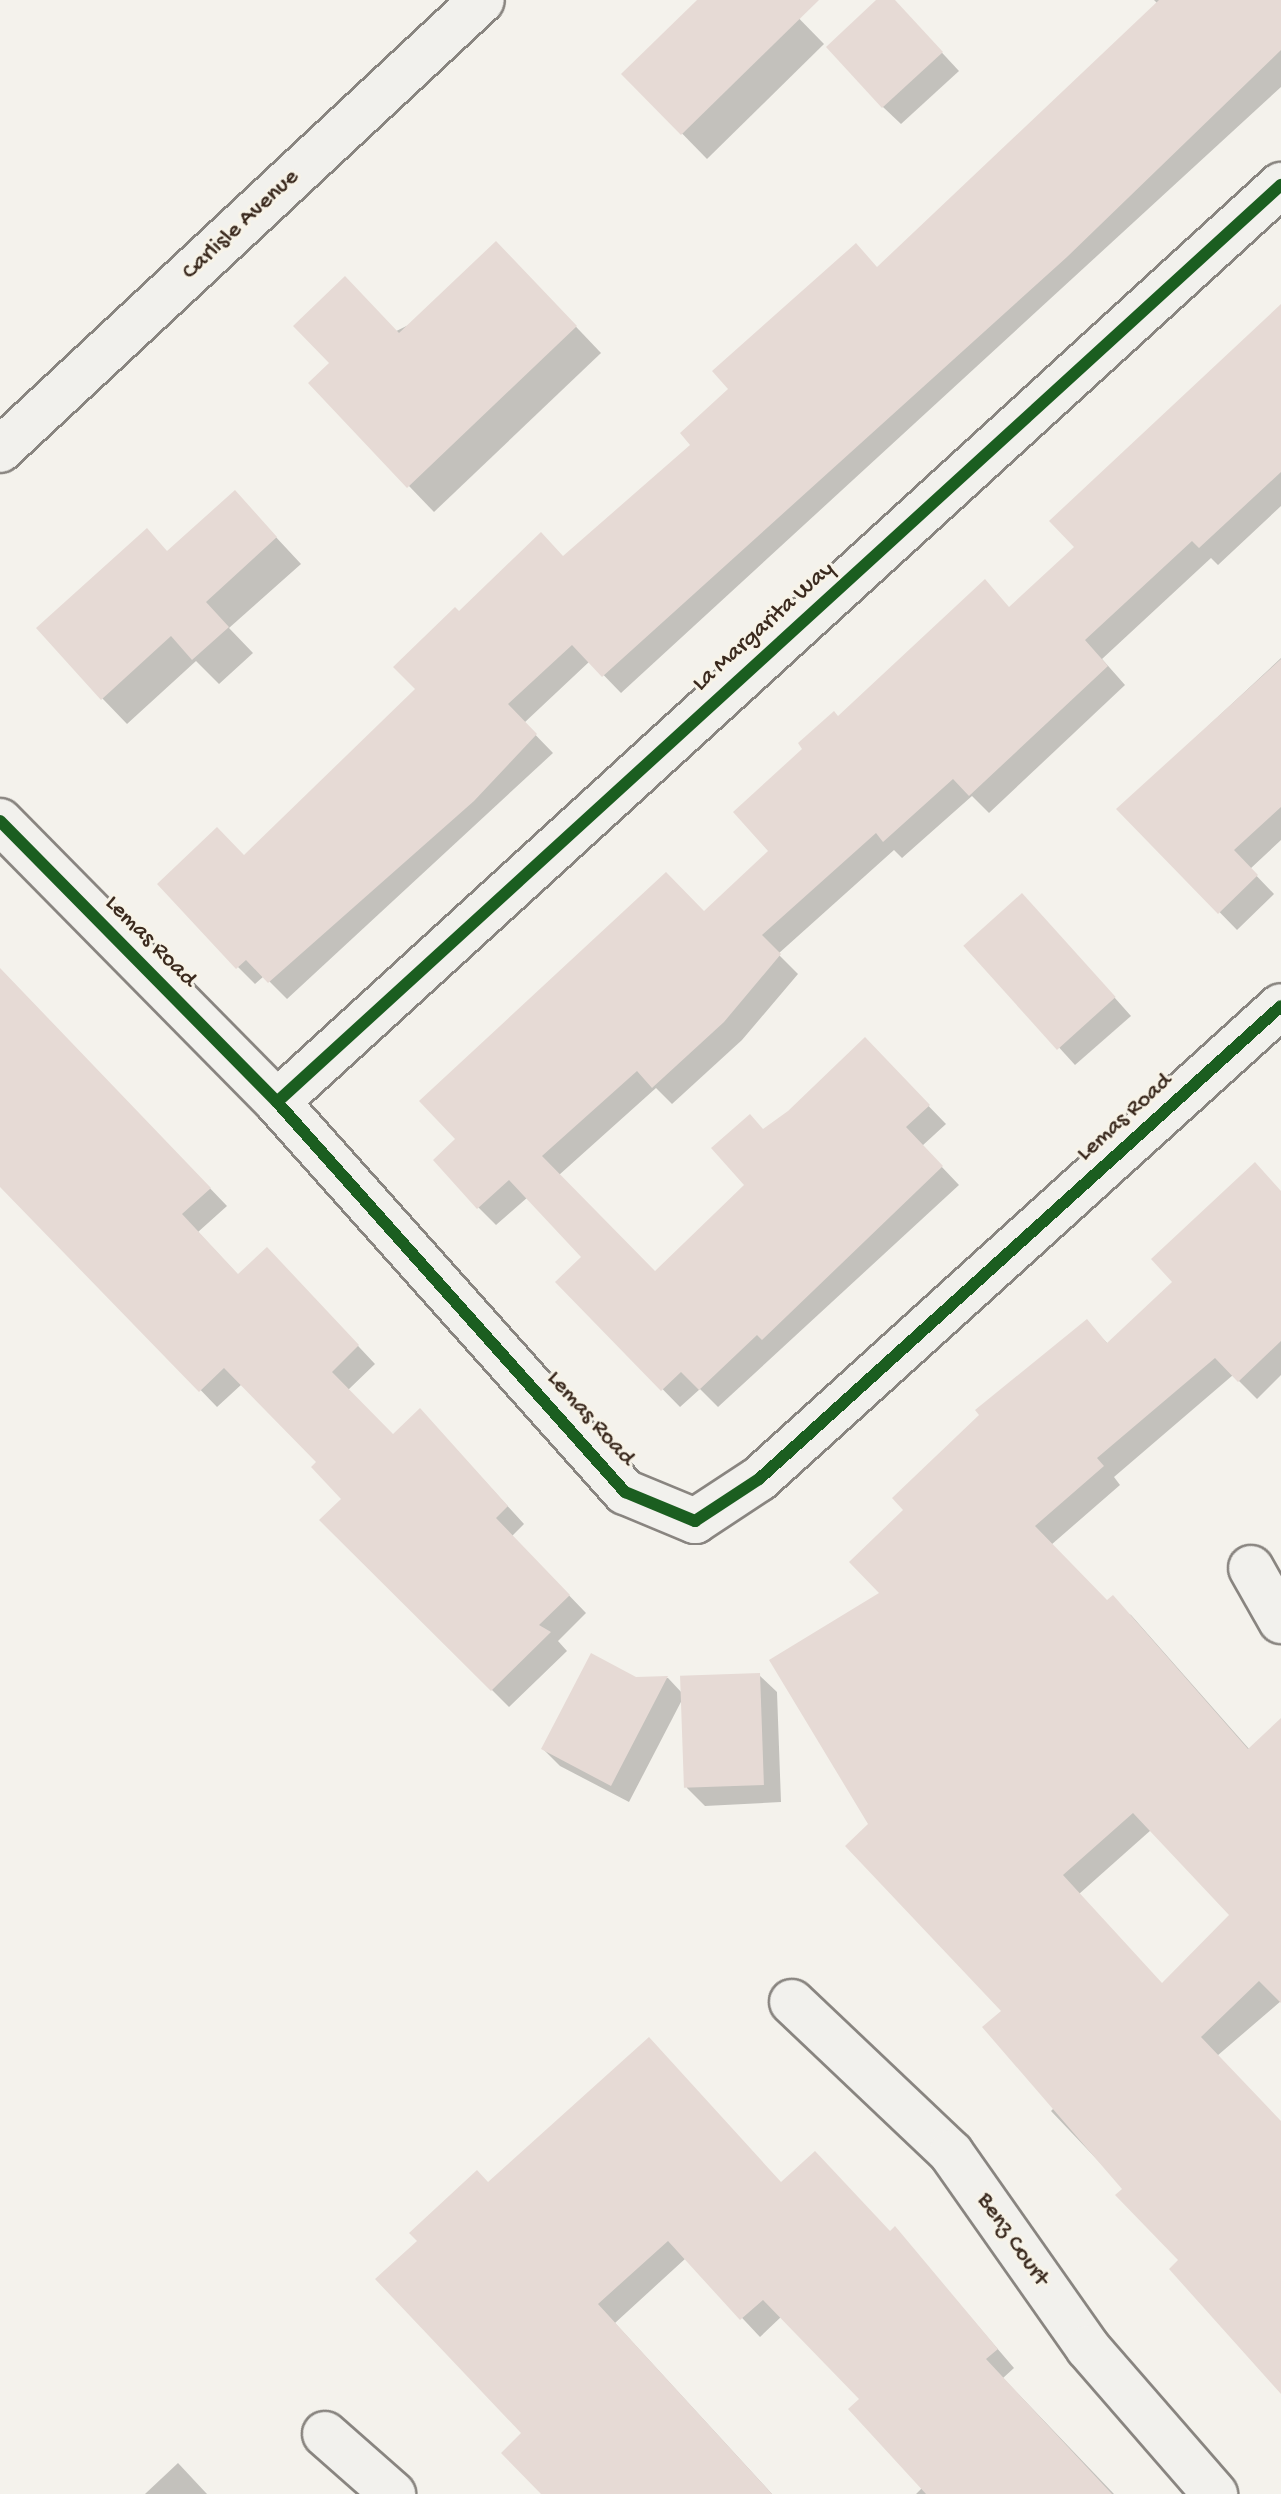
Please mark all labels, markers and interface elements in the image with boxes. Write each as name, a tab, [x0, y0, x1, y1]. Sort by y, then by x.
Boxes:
street label: Carlisle Avenue	[176, 163, 306, 287]
street label: La Margarita Way	[687, 556, 841, 698]
street label: Lemas Road	[98, 890, 202, 994]
street label: Lemas Road	[1071, 1068, 1179, 1168]
street label: Lemas Road	[540, 1365, 640, 1473]
street label: Benz Court	[969, 2188, 1055, 2292]

